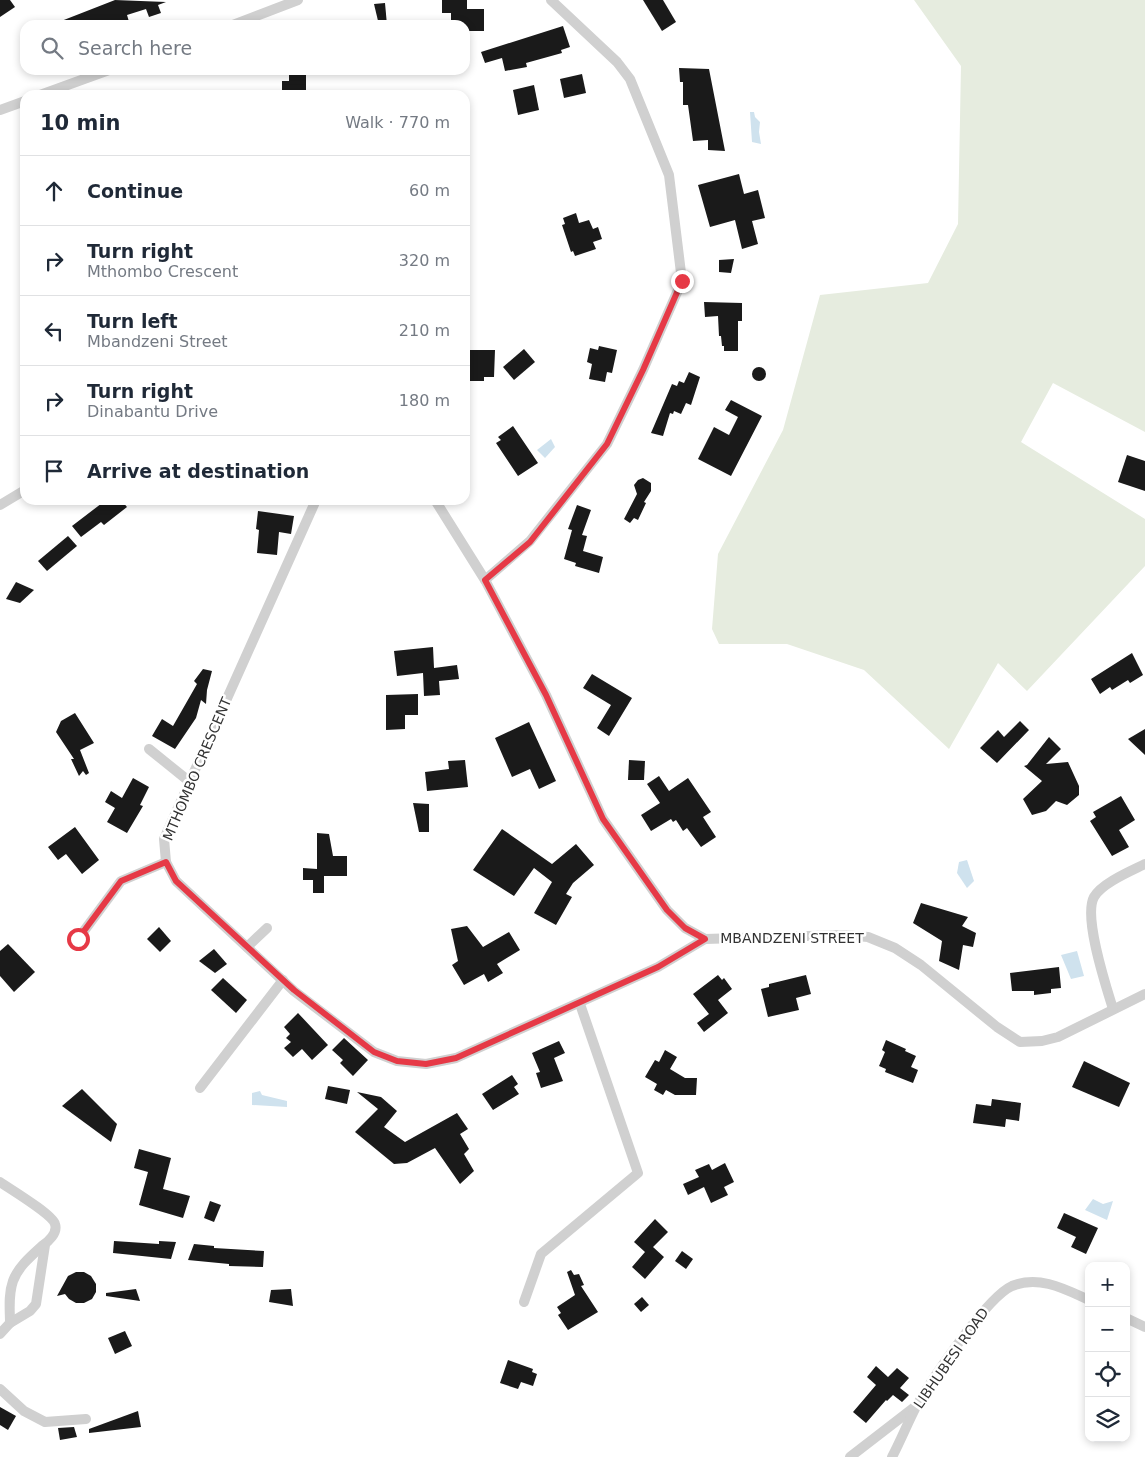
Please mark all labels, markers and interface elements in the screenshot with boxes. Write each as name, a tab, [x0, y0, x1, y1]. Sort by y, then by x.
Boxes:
search box	[20, 20, 470, 75]
icon: search	[38, 34, 66, 62]
text: Search here	[78, 37, 192, 59]
text: 10 min	[40, 111, 121, 135]
text: Walk · 770 m	[345, 113, 450, 132]
icon: ahead	[40, 177, 68, 205]
text: Continue	[87, 180, 183, 202]
text: 60 m	[409, 181, 450, 200]
text: Turn right	[87, 240, 193, 262]
icon: right	[40, 247, 68, 275]
text: 320 m	[399, 251, 450, 270]
text: Mthombo Crescent	[87, 262, 238, 281]
route end	[671, 270, 694, 293]
text: Turn left	[87, 310, 178, 332]
icon: left	[40, 317, 68, 345]
text: 210 m	[399, 321, 450, 340]
text: Mbandzeni Street	[87, 332, 228, 351]
text: Turn right	[87, 380, 193, 402]
icon: right	[40, 387, 68, 415]
text: 180 m	[399, 391, 450, 410]
text: Dinabantu Drive	[87, 402, 218, 421]
icon: arrive	[40, 457, 68, 485]
text: Arrive at destination	[87, 460, 309, 482]
street label: MTHOMBO CRESCENT	[160, 695, 235, 843]
route start	[67, 928, 90, 951]
street label: MBANDZENI STREET	[720, 930, 864, 946]
map controls	[1085, 1262, 1130, 1442]
button: +	[1085, 1262, 1130, 1307]
street label: LIBHUBESI ROAD	[910, 1305, 992, 1411]
button: −	[1085, 1307, 1130, 1352]
button: locate	[1085, 1352, 1130, 1397]
button: layers	[1085, 1397, 1130, 1442]

